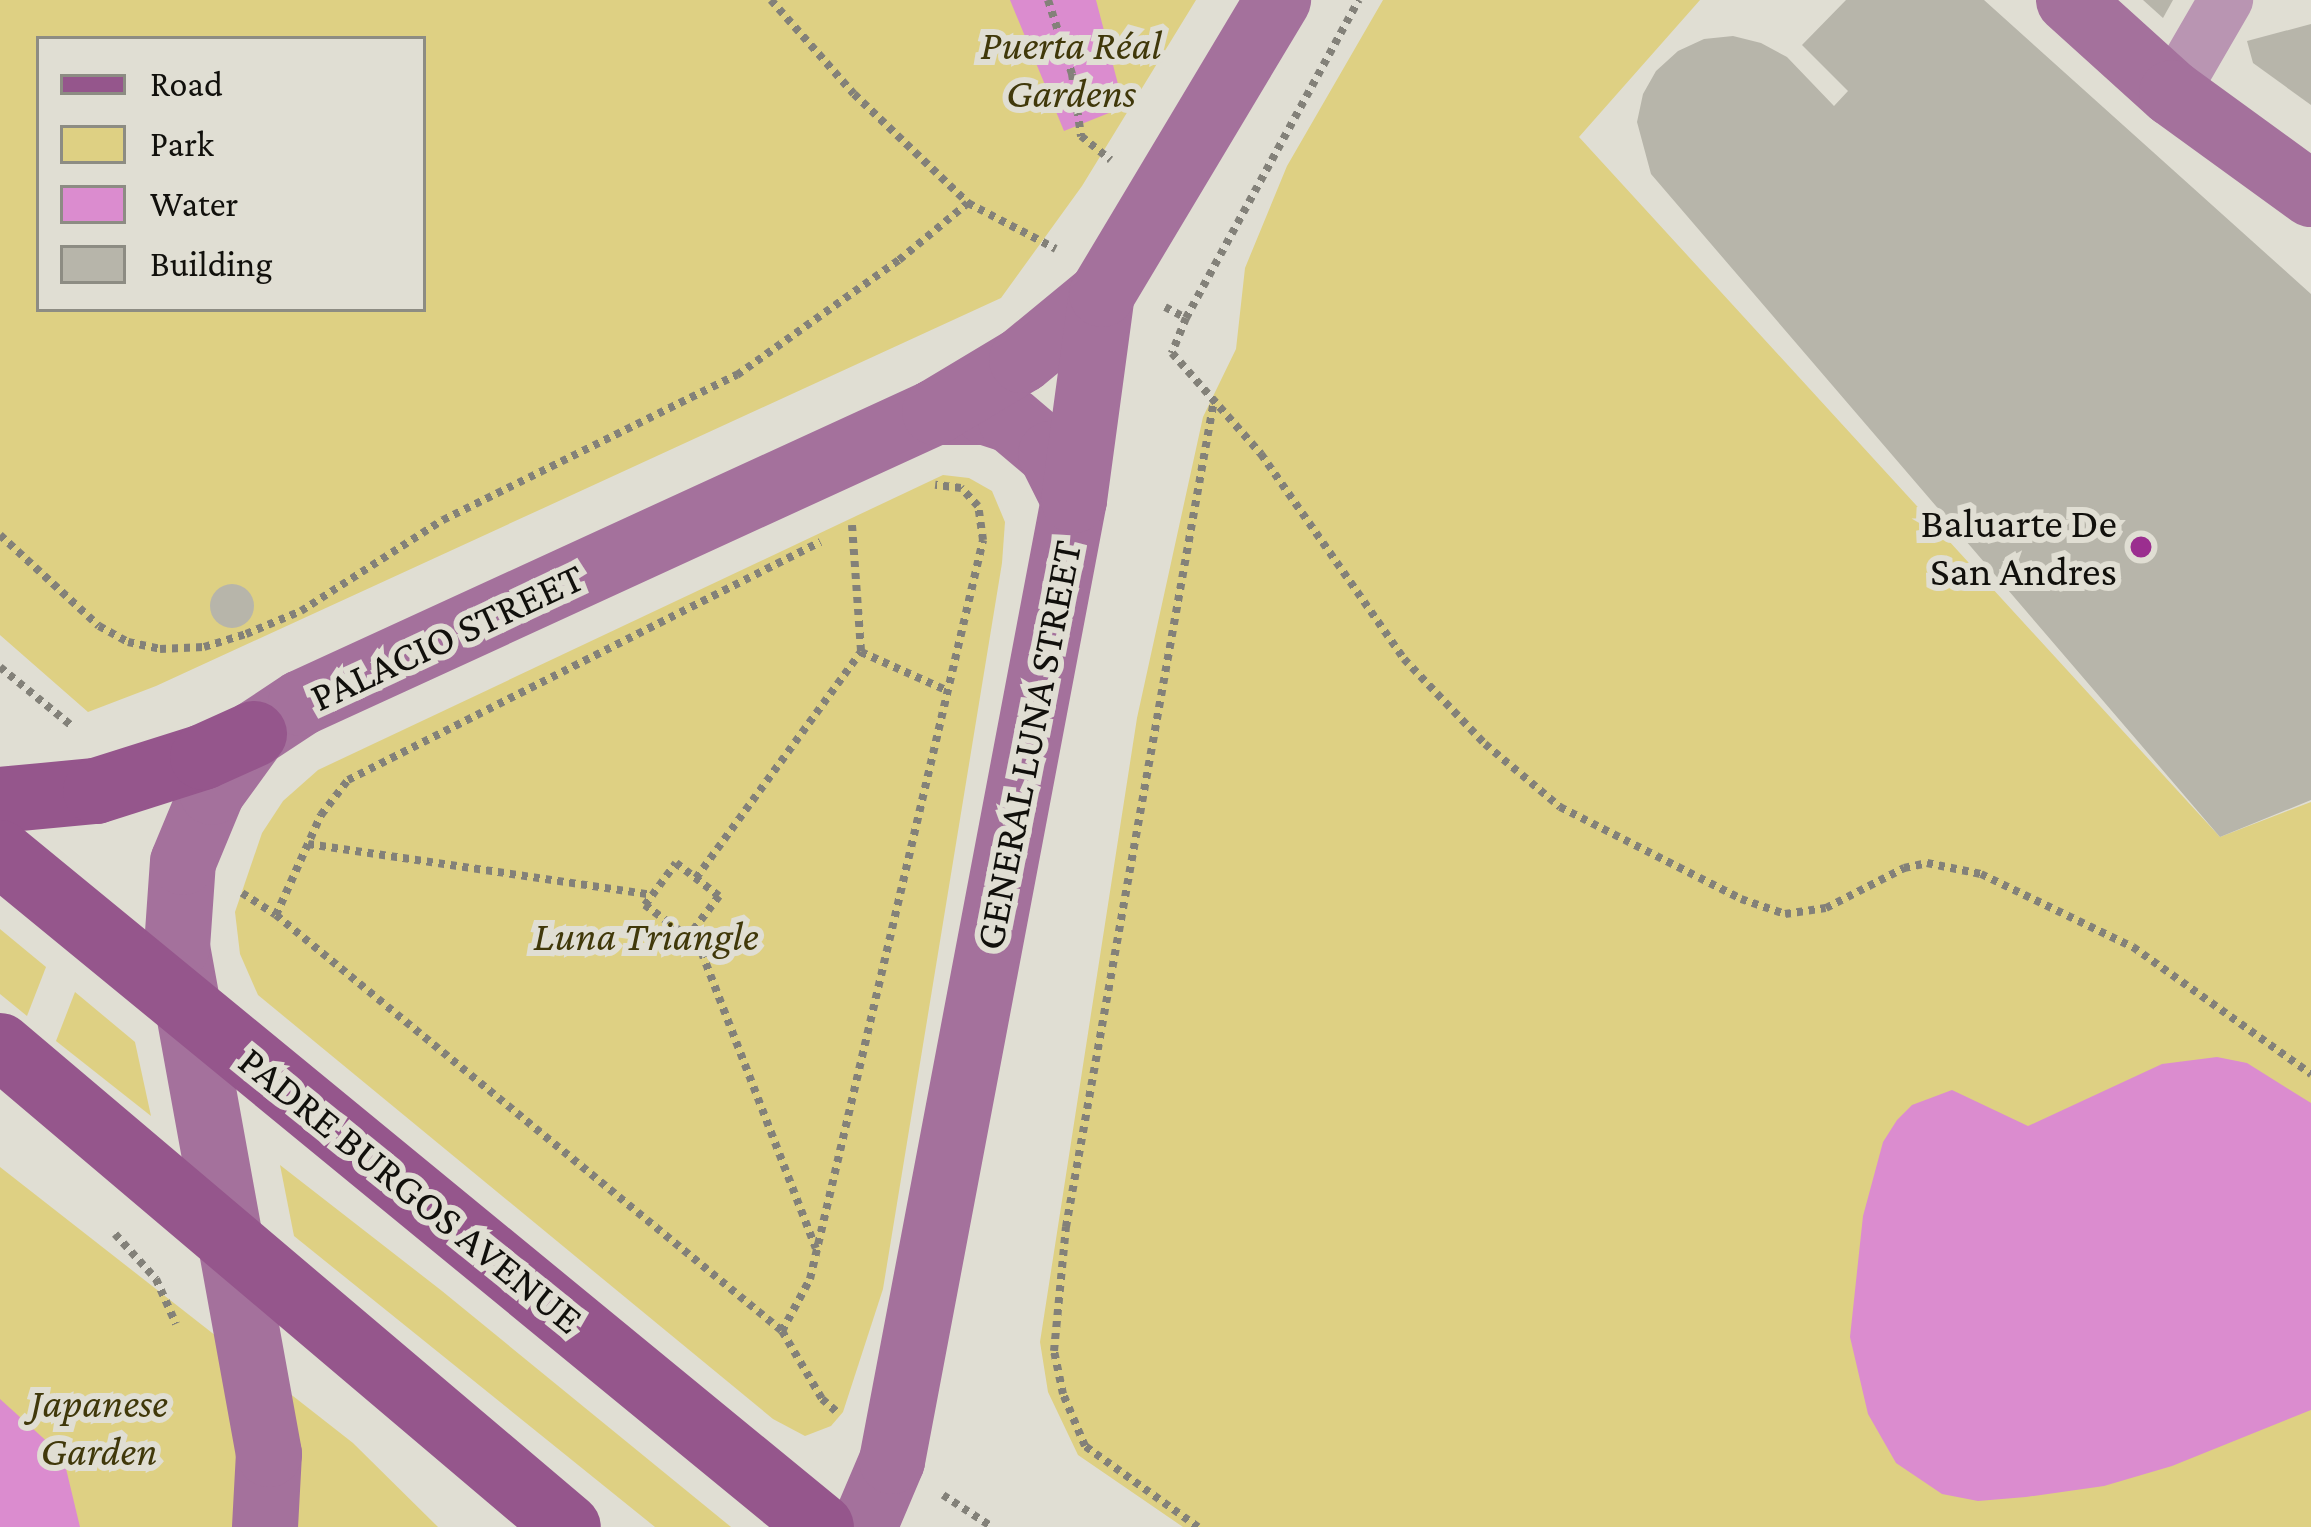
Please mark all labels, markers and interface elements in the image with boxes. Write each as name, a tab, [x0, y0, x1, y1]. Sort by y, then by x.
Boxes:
park label: Puerta Réal Gardens	[980, 20, 1162, 118]
legend	[36, 36, 426, 312]
text: Road	[150, 64, 223, 104]
text: Park	[150, 124, 214, 164]
text: Water	[150, 184, 238, 224]
text: Building	[150, 244, 273, 284]
place label: Baluarte De San Andres	[1921, 498, 2117, 596]
marker: Baluarte De San Andres	[2128, 534, 2154, 560]
street label: GENERAL LUNA STREET	[964, 536, 1092, 954]
street label: PALACIO STREET	[302, 552, 592, 722]
park label: Luna Triangle	[533, 911, 759, 961]
street label: PADRE BURGOS AVENUE	[229, 1036, 593, 1344]
park label: Japanese Garden	[30, 1378, 168, 1476]

